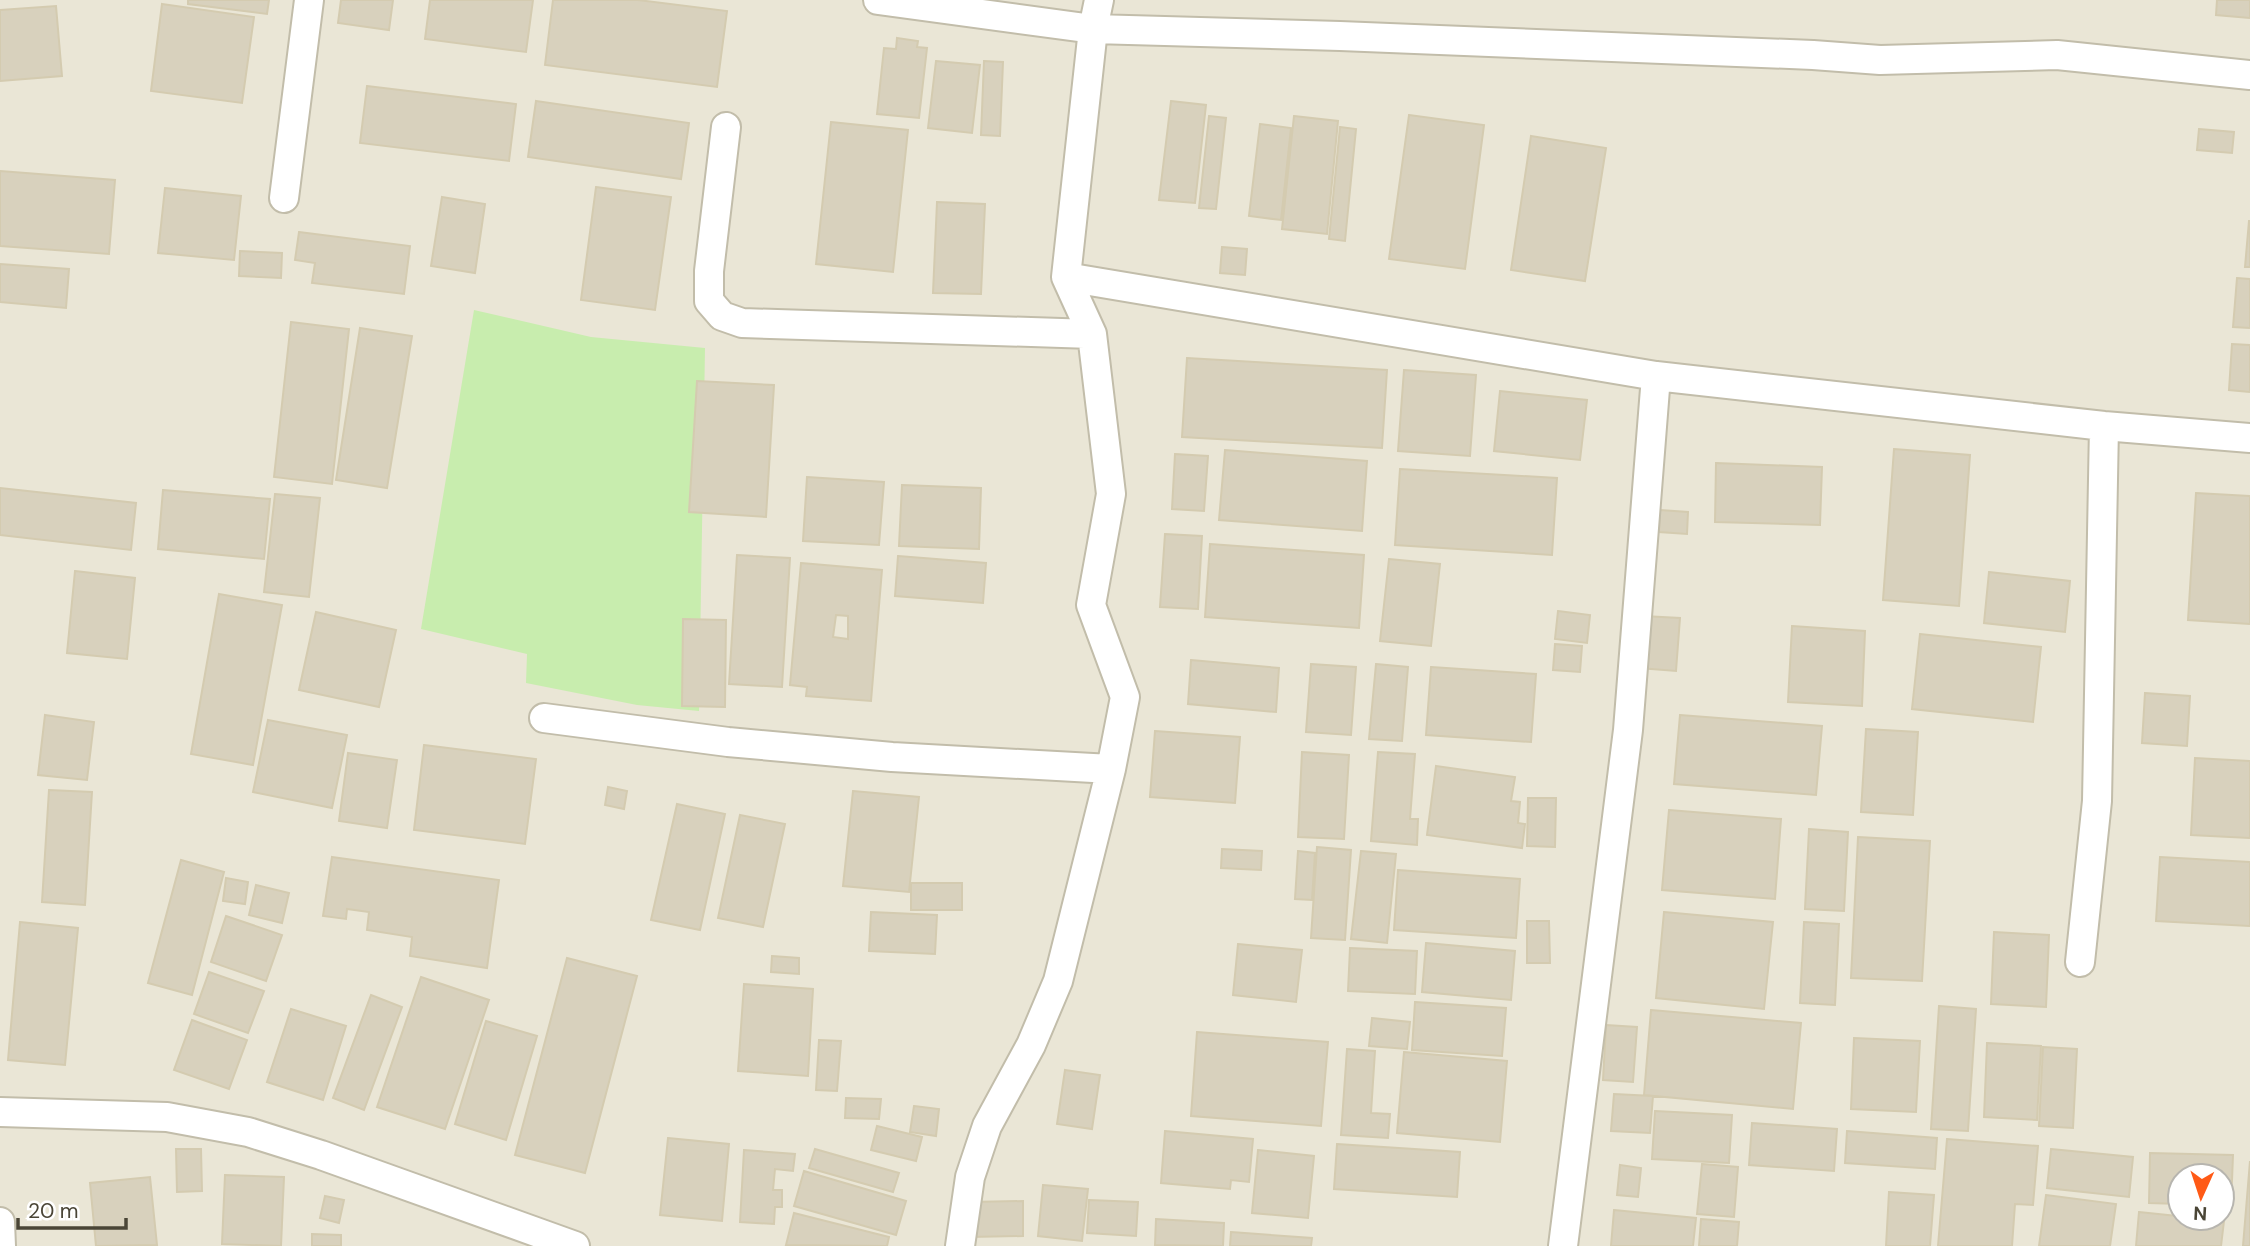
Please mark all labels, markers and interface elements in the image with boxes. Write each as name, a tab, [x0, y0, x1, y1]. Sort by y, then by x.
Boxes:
north arrow	[2166, 1162, 2236, 1232]
scale bar	[18, 1186, 126, 1230]
text: 20 m	[28, 1197, 79, 1225]
text: N	[2193, 1201, 2208, 1226]

